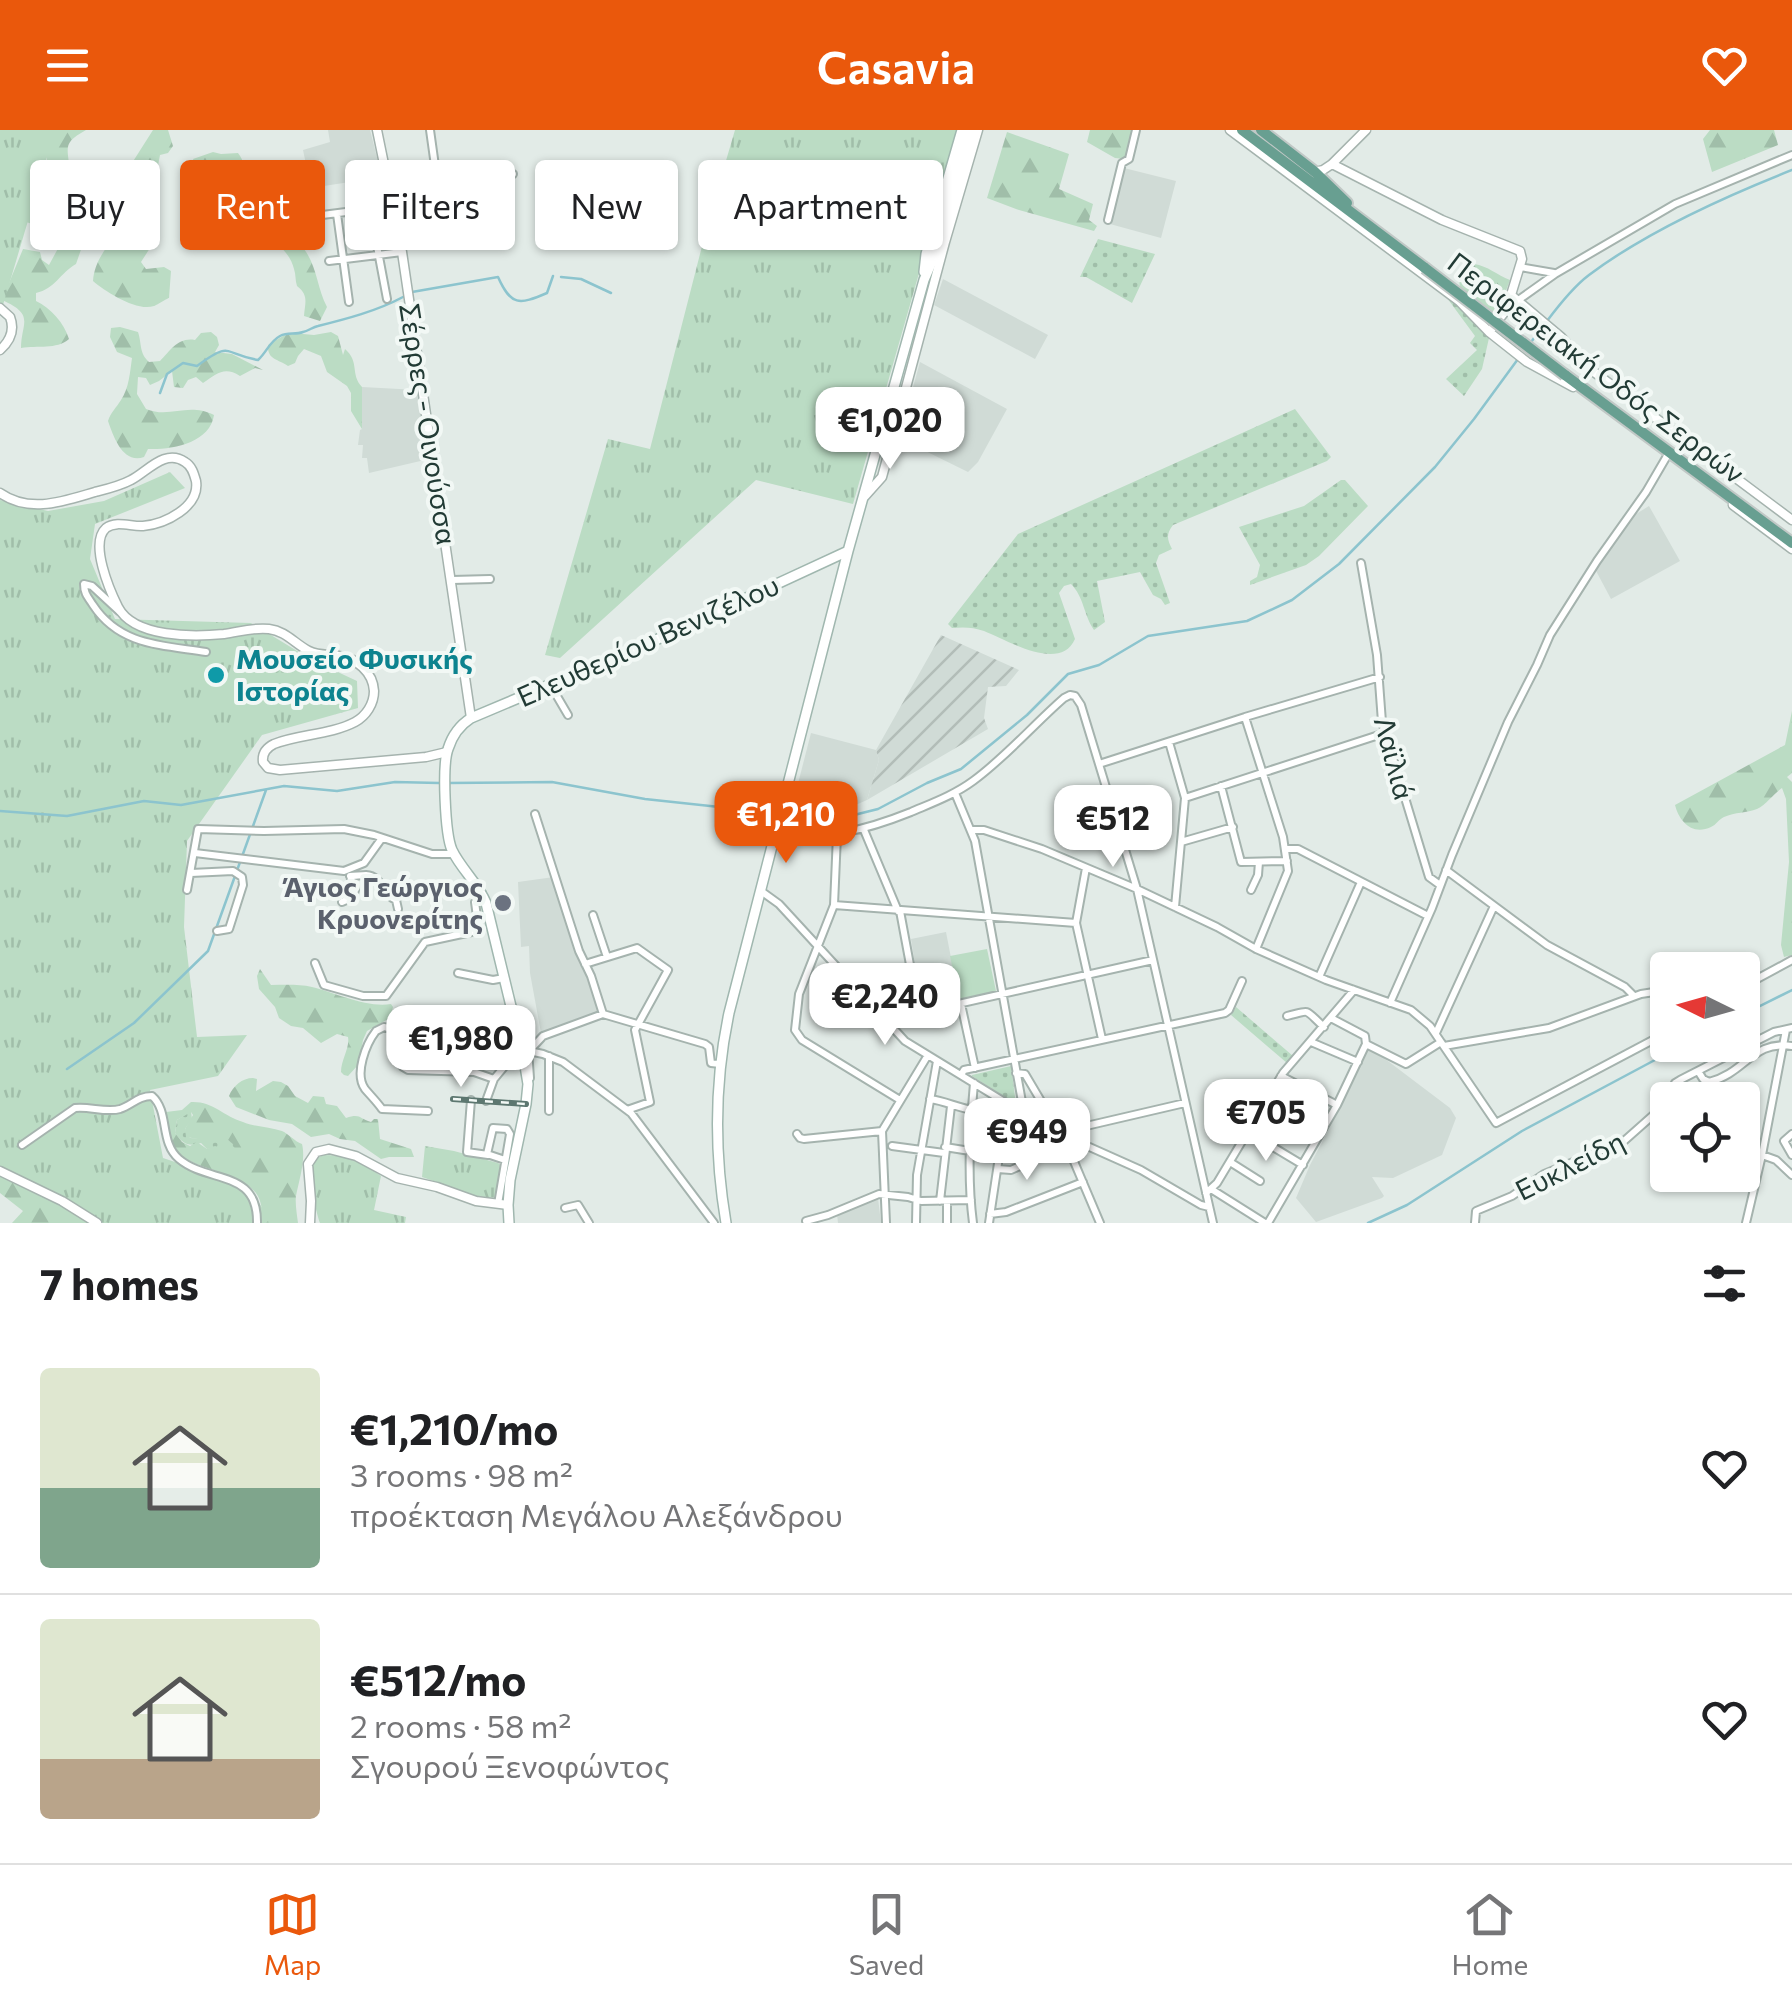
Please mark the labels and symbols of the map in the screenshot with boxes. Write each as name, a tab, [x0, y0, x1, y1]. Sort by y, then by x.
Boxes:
street label: Περιφερειακή Οδός Σερρών	[1442, 245, 1751, 490]
street label: Σέρρες - Οινούσσα	[393, 301, 465, 547]
pin: €1,020	[809, 387, 971, 472]
street label: Ελευθερίου Βενιζέλου	[511, 567, 784, 713]
place label: Μουσείο Φυσικής Ιστορίας	[236, 641, 473, 707]
marker: Μουσείο Φυσικής Ιστορίας	[205, 664, 227, 686]
street label: Λαϊλιά	[1368, 712, 1422, 803]
pin: €1,210	[705, 781, 867, 866]
pin: €512	[1054, 785, 1172, 870]
place label: Άγιος Γεώργιος Κρυονερίτης	[282, 869, 483, 935]
marker: Άγιος Γεώργιος Κρυονερίτης	[492, 892, 514, 914]
north arrow	[1650, 952, 1760, 1062]
pin: €2,240	[804, 963, 966, 1048]
pin: €1,980	[380, 1005, 542, 1090]
pin: €705	[1207, 1079, 1325, 1164]
pin: €949	[968, 1098, 1086, 1183]
street label: Ευκλείδη	[1509, 1123, 1630, 1207]

